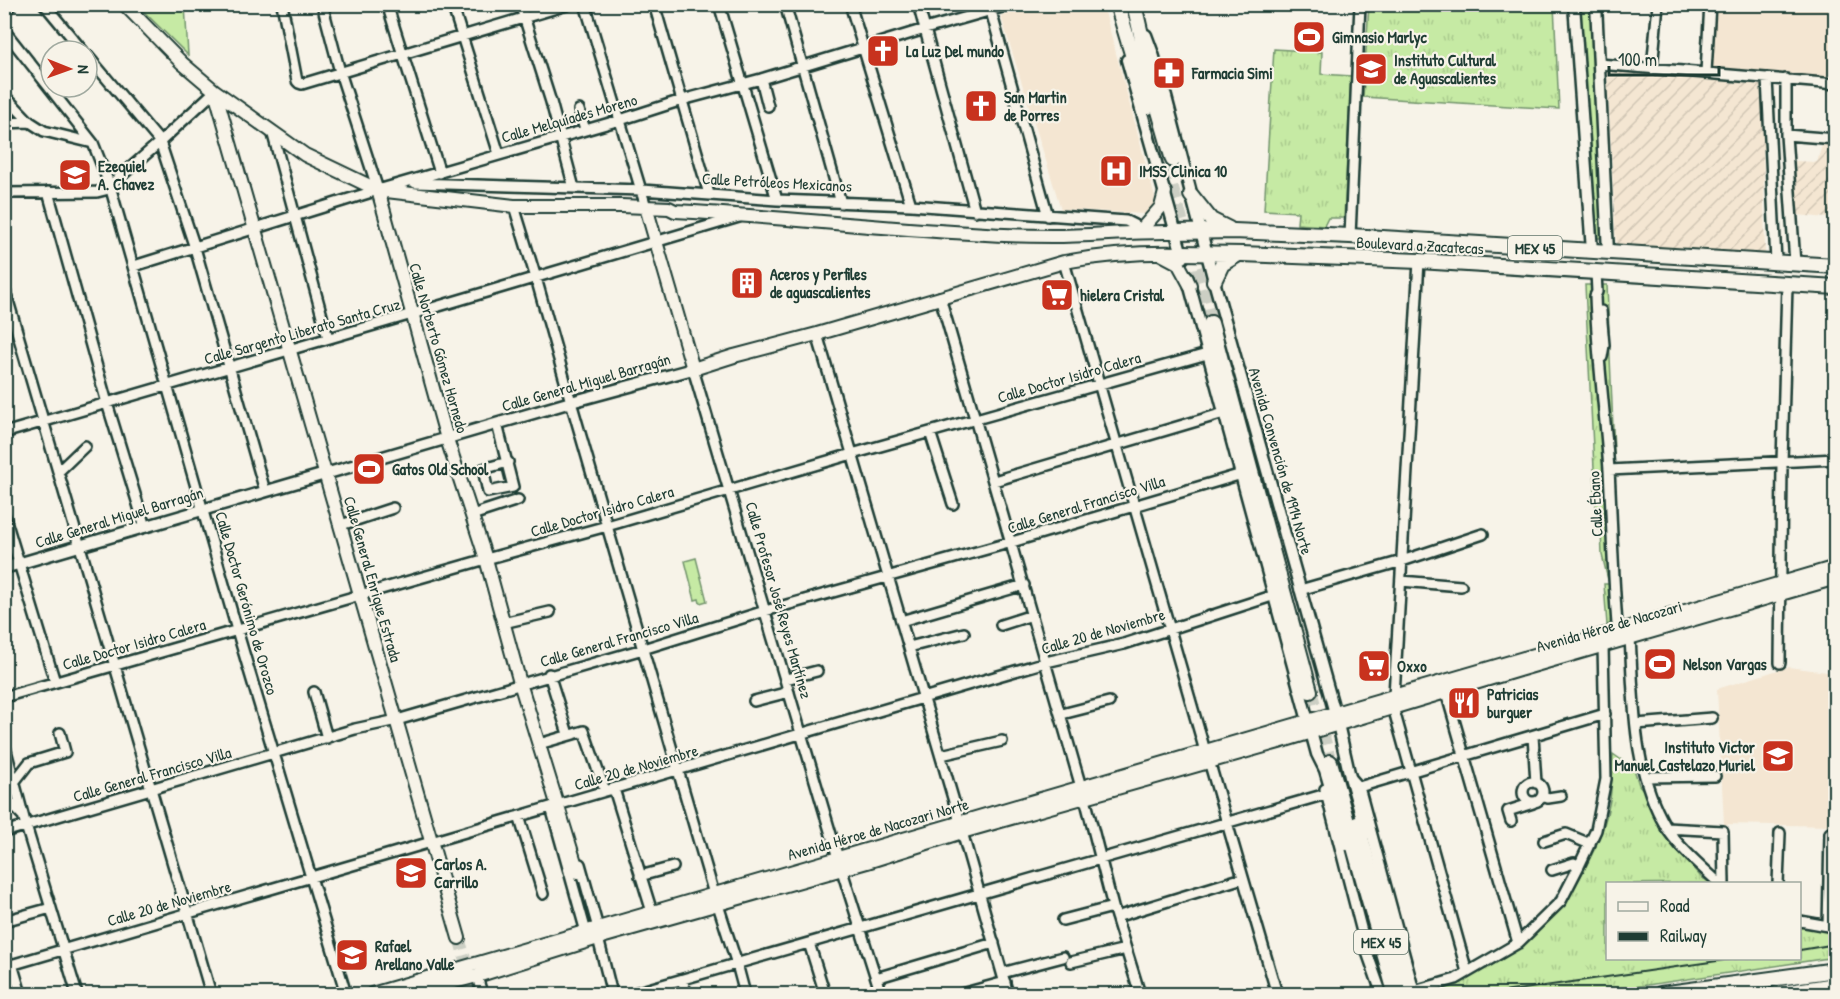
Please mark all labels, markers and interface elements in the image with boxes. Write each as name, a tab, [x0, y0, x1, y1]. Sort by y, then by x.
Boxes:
sports icon: Gimnasio Marlyc	[1291, 19, 1327, 55]
place label: Gimnasio Marlyc	[1332, 26, 1427, 49]
church icon: La Luz Del mundo	[865, 33, 901, 69]
north arrow	[39, 39, 99, 99]
scale bar	[1609, 39, 1718, 77]
place label: La Luz Del mundo	[906, 40, 1004, 62]
text: 100 m	[1618, 47, 1657, 72]
place label: Instituto Cultural de Aguascalientes	[1394, 49, 1497, 90]
school or university icon: Instituto Cultural de Aguascalientes	[1353, 51, 1389, 87]
pharmacy icon: Farmacia Simi	[1151, 55, 1187, 91]
place label: Farmacia Simi	[1191, 62, 1273, 84]
text: N	[73, 65, 95, 74]
place label: San Martin de Porres	[1004, 86, 1067, 126]
street label: Calle Melquíades Moreno	[498, 88, 640, 148]
church icon: San Martin de Porres	[963, 88, 999, 124]
hospital icon: IMSS Clinica 10	[1098, 153, 1134, 189]
place label: Ezequiel A. Chavez	[98, 155, 154, 195]
school or university icon: Ezequiel A. Chavez	[57, 157, 93, 193]
place label: IMSS Clinica 10	[1139, 160, 1227, 182]
street label: Calle Petróleos Mexicanos	[702, 167, 852, 197]
street label: Boulevard a Zacatecas	[1356, 231, 1484, 259]
road number: MEX 45	[1508, 236, 1562, 260]
street label: Calle Norberto Gómez Hornedo	[404, 260, 474, 436]
place label: Aceros y Perfiles de aguascalientes	[770, 263, 871, 304]
building icon: Aceros y Perfiles de aguascalientes	[729, 265, 765, 301]
supermarket icon: hielera Cristal	[1039, 277, 1075, 313]
place label: hielera Cristal	[1080, 284, 1165, 306]
street label: Calle Sargento Liberato Santa Cruz	[201, 292, 403, 370]
street label: Calle Doctor Isidro Calera	[995, 346, 1143, 408]
street label: Calle General Miguel Barragán	[499, 347, 673, 417]
street label: Avenida Convención de 1914 Norte	[1244, 365, 1318, 558]
sports icon: Gatos Old School	[351, 451, 387, 487]
place label: Gatos Old School	[392, 458, 489, 480]
street label: Calle General Francisco Villa	[1005, 470, 1167, 538]
street label: Calle Ébano	[1582, 470, 1608, 537]
street label: Calle Doctor Isidro Calera	[528, 480, 676, 542]
street label: Calle General Miguel Barragán	[32, 481, 206, 553]
street label: Calle General Enrique Estrada	[339, 493, 407, 665]
street label: Calle Profesor José Reyes Martínez	[740, 499, 818, 701]
street label: Calle Doctor Gerónimo de Orozco	[210, 509, 284, 698]
street label: Avenida Héroe de Nacozari	[1534, 595, 1684, 657]
street label: Calle 20 de Noviembre	[1038, 603, 1168, 659]
street label: Calle General Francisco Villa	[537, 606, 701, 672]
street label: Calle Doctor Isidro Calera	[60, 613, 208, 675]
sports icon: Nelson Vargas	[1642, 646, 1678, 682]
supermarket icon: Oxxo	[1356, 648, 1392, 684]
place label: Nelson Vargas	[1683, 653, 1767, 676]
place label: Oxxo	[1397, 655, 1427, 677]
place label: Patricias burguer	[1487, 683, 1539, 724]
restaurant icon: Patricias burguer	[1446, 685, 1482, 721]
place label: Instituto Victor Manuel Castelazo Muriel	[1614, 736, 1756, 776]
school or university icon: Instituto Victor Manuel Castelazo Muriel	[1760, 738, 1796, 774]
street label: Calle 20 de Noviembre	[571, 739, 701, 795]
street label: Calle General Francisco Villa	[70, 741, 234, 807]
street label: Avenida Héroe de Nacozari Norte	[785, 792, 972, 865]
place label: Carlos A. Carrillo	[434, 853, 487, 893]
school or university icon: Carlos A. Carrillo	[393, 855, 429, 891]
street label: Calle 20 de Noviembre	[104, 875, 234, 931]
legend	[1606, 882, 1801, 960]
text: Road	[1660, 893, 1690, 918]
text: Railway	[1660, 923, 1707, 948]
road number: MEX 45	[1354, 930, 1408, 954]
place label: Rafael Arellano Valle	[375, 935, 455, 975]
school or university icon: Rafael Arellano Valle	[334, 937, 370, 973]

